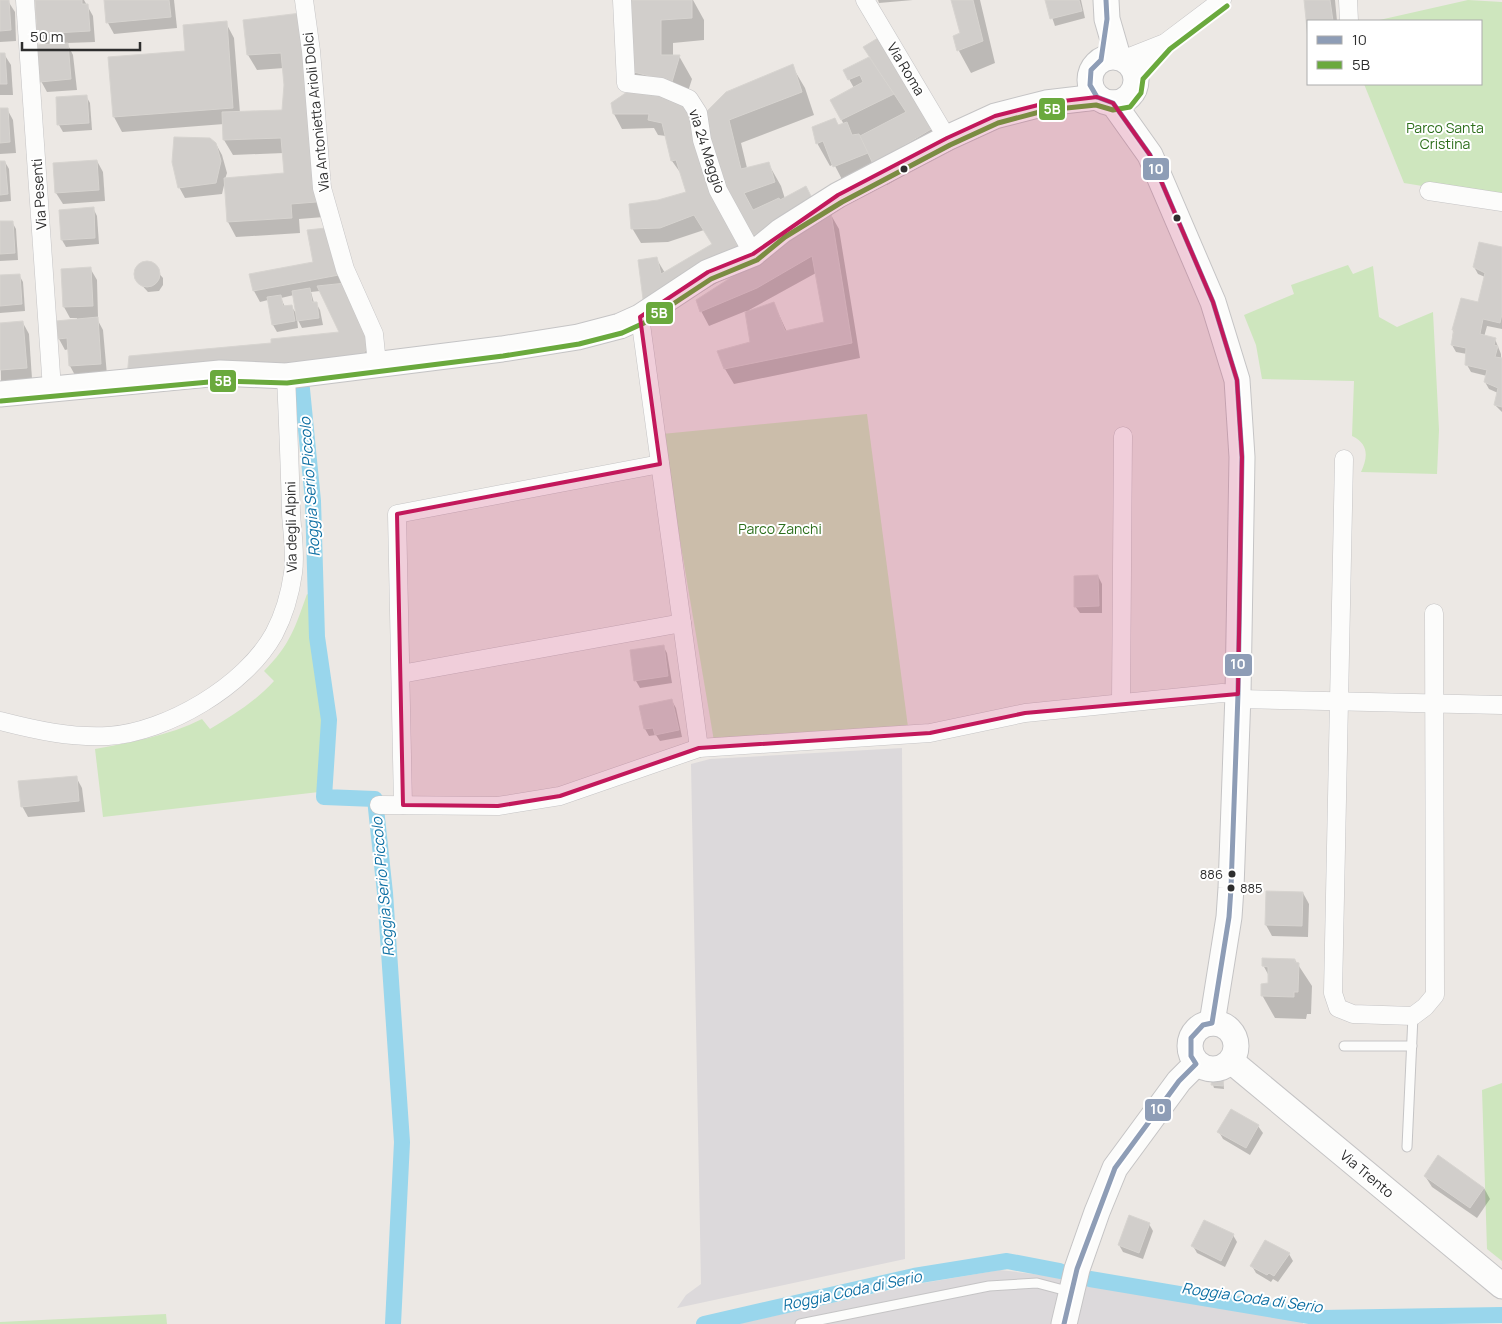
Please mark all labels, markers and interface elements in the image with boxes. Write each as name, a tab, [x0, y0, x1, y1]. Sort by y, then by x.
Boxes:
scale bar	[22, 20, 140, 52]
legend	[1307, 20, 1482, 85]
text: 50 m	[30, 26, 64, 47]
text: 10	[1352, 29, 1367, 50]
street label: Via Antonietta Arioli Dolci	[298, 31, 333, 193]
street label: Via Roma	[883, 39, 930, 99]
text: 5B	[1352, 54, 1370, 75]
line badge: 5B	[1038, 97, 1066, 121]
text: 5B	[1043, 99, 1061, 118]
street label: via 24 Maggio	[685, 106, 730, 195]
park label: Parco Santa Cristina	[1406, 118, 1484, 153]
line badge: 10	[1142, 157, 1170, 181]
street label: Via Pesenti	[27, 158, 50, 230]
text: 10	[1148, 159, 1164, 178]
unlabelled marker	[899, 164, 909, 174]
unlabelled marker	[1172, 213, 1182, 223]
line badge: 5B	[645, 301, 674, 325]
text: 5B	[650, 303, 668, 322]
line badge: 5B	[209, 369, 237, 393]
text: 5B	[214, 371, 232, 390]
water label: Roggia Serio Piccolo	[294, 416, 325, 557]
street label: Via degli Alpini	[280, 481, 301, 573]
park label: Parco Zanchi	[738, 519, 822, 538]
line badge: 10	[1224, 653, 1253, 677]
text: 10	[1230, 654, 1246, 673]
water label: Roggia Serio Piccolo	[366, 815, 399, 958]
place label: 886	[1200, 865, 1223, 883]
marker: 886	[1227, 869, 1237, 879]
place label: 885	[1240, 879, 1263, 897]
marker: 885	[1226, 883, 1236, 893]
line badge: 10	[1144, 1098, 1172, 1122]
text: 10	[1150, 1099, 1166, 1118]
street label: Via Trento	[1337, 1146, 1398, 1202]
water label: Roggia Coda di Serio	[780, 1265, 925, 1316]
water label: Roggia Coda di Serio	[1180, 1277, 1325, 1318]

